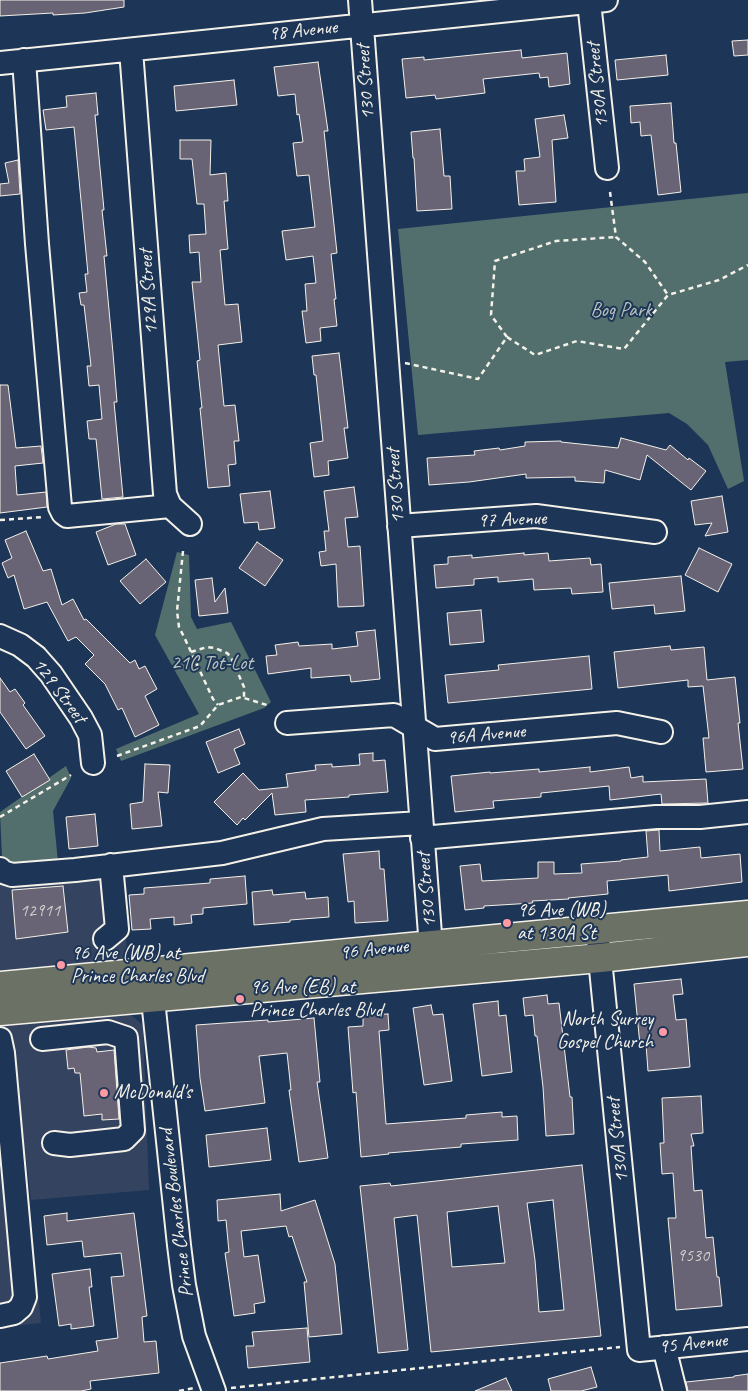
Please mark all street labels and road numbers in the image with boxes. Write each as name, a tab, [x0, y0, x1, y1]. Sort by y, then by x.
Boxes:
street label: 98 Avenue	[268, 15, 338, 47]
street label: 130A Street	[582, 41, 614, 129]
street label: 130 Street	[351, 44, 381, 120]
street label: 129A Street	[134, 249, 164, 335]
street label: 130 Street	[381, 448, 411, 524]
street label: 97 Avenue	[477, 507, 547, 533]
street label: 129 Street	[27, 654, 91, 728]
street label: 96A Avenue	[446, 720, 526, 750]
street label: 130 Street	[412, 851, 442, 929]
street label: 96 Avenue	[339, 934, 409, 966]
street label: 130A Street	[602, 1096, 634, 1184]
street label: Prince Charles Boulevard	[155, 1127, 199, 1299]
street label: 95 Avenue	[658, 1328, 728, 1360]

